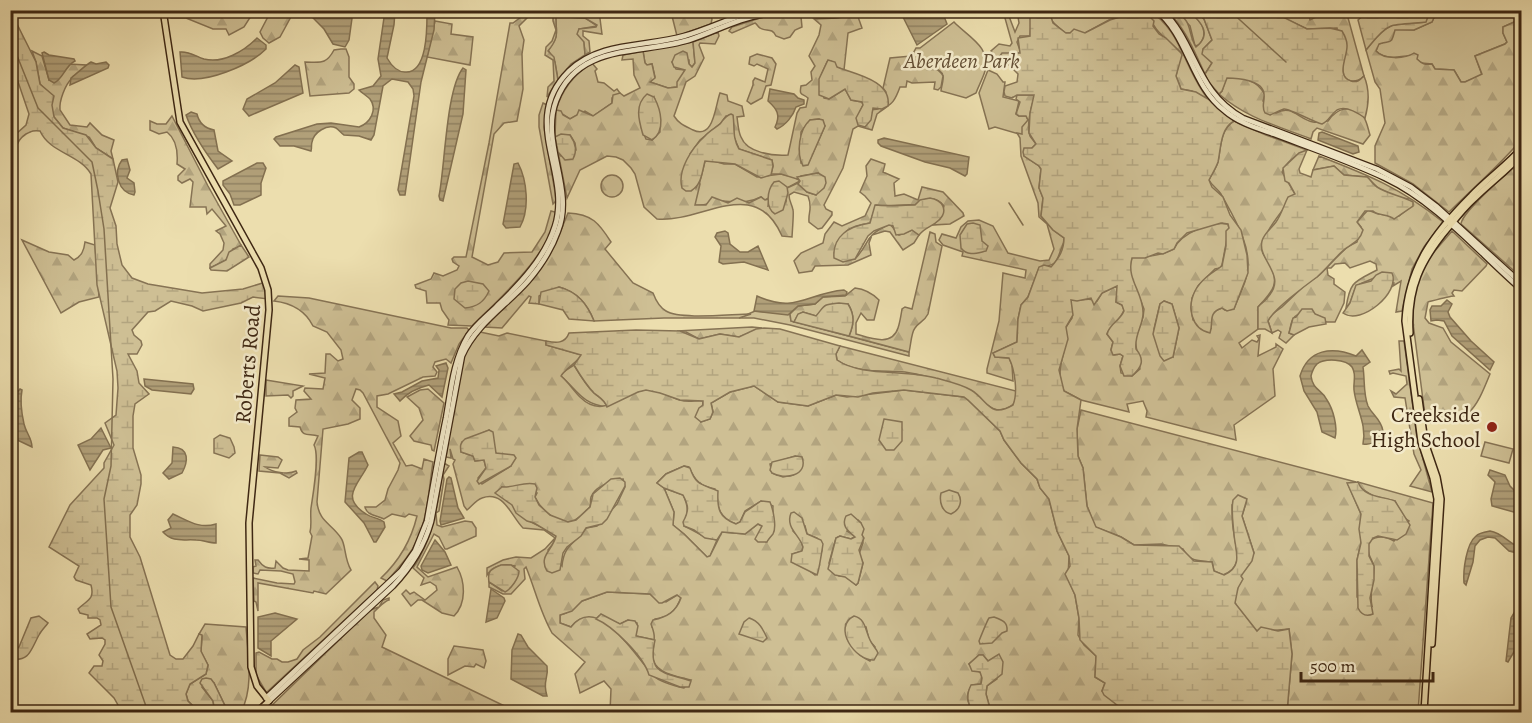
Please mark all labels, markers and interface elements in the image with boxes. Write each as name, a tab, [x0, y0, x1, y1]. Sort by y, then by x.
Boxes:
park label: Aberdeen Park	[903, 46, 1020, 76]
street label: Roberts Road	[228, 303, 268, 425]
place label: Creekside High School	[1371, 400, 1480, 455]
marker: Creekside High School	[1485, 420, 1499, 434]
scale bar	[1301, 645, 1433, 683]
text: 500 m	[1310, 654, 1355, 678]

